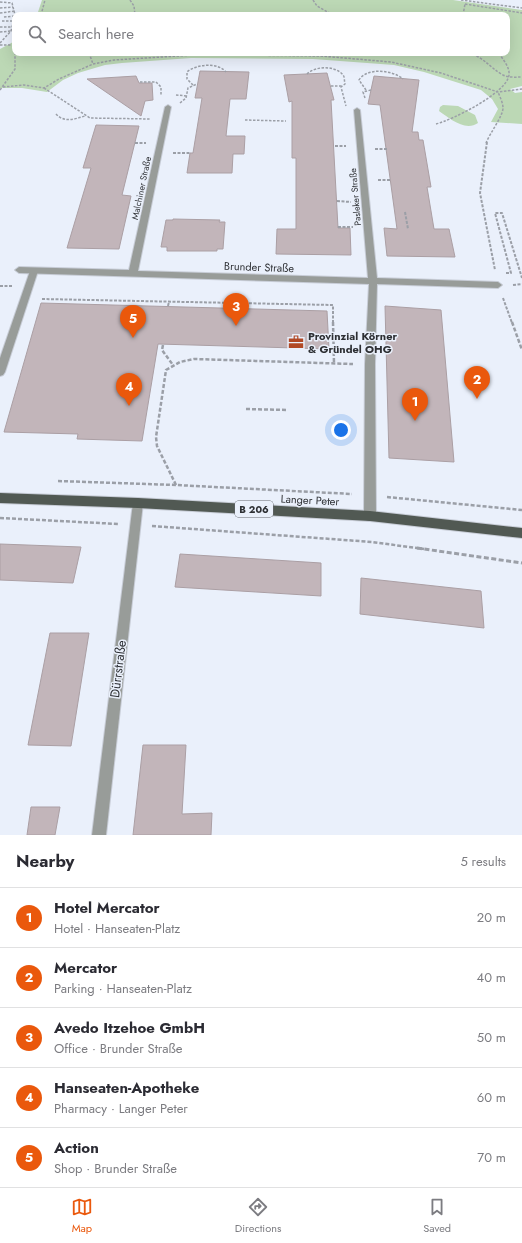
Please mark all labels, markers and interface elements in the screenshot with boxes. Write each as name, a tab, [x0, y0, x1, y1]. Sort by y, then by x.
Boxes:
search box	[12, 12, 510, 56]
icon: search	[26, 23, 48, 45]
text: Search here	[58, 23, 134, 45]
street label: Malchiner Straße	[128, 155, 154, 221]
street label: Pasleker Straße	[346, 167, 364, 226]
street label: Brunder Straße	[224, 258, 295, 276]
pin: 3	[223, 293, 249, 326]
pin: 5	[120, 305, 146, 338]
place label: Provinzial Körner & Gründel OHG	[308, 328, 397, 357]
office icon: Provinzial Körner & Gründel OHG	[287, 333, 305, 351]
pin: 2	[464, 366, 490, 399]
pin: 4	[116, 373, 142, 406]
pin: 1	[402, 388, 428, 421]
your location	[331, 420, 351, 440]
street label: Langer Peter	[280, 490, 340, 510]
road number: B 206	[235, 501, 273, 517]
street label: Dürrstraße	[105, 639, 131, 699]
text: Nearby	[16, 849, 74, 873]
text: 5 results	[460, 852, 506, 871]
text: Hotel Mercator	[54, 897, 160, 919]
text: 1	[26, 908, 32, 927]
text: 20 m	[477, 908, 506, 927]
text: Hotel · Hanseaten-Platz	[54, 919, 180, 938]
text: Mercator	[54, 957, 117, 979]
text: 2	[25, 968, 33, 987]
text: 40 m	[477, 968, 506, 987]
text: Parking · Hanseaten-Platz	[54, 979, 192, 998]
text: Avedo Itzehoe GmbH	[54, 1017, 205, 1039]
text: 3	[25, 1028, 33, 1047]
text: 50 m	[477, 1028, 506, 1047]
text: Office · Brunder Straße	[54, 1039, 183, 1058]
text: Hanseaten-Apotheke	[54, 1077, 199, 1099]
text: 4	[24, 1088, 34, 1107]
text: 60 m	[477, 1088, 506, 1107]
text: Pharmacy · Langer Peter	[54, 1099, 188, 1118]
text: Action	[54, 1137, 99, 1159]
text: 5	[25, 1148, 33, 1167]
text: 70 m	[477, 1148, 506, 1167]
text: Shop · Brunder Straße	[54, 1159, 177, 1178]
tab: Map	[71, 1196, 93, 1236]
tab: Directions	[235, 1196, 281, 1236]
tab: Saved	[423, 1196, 451, 1236]

